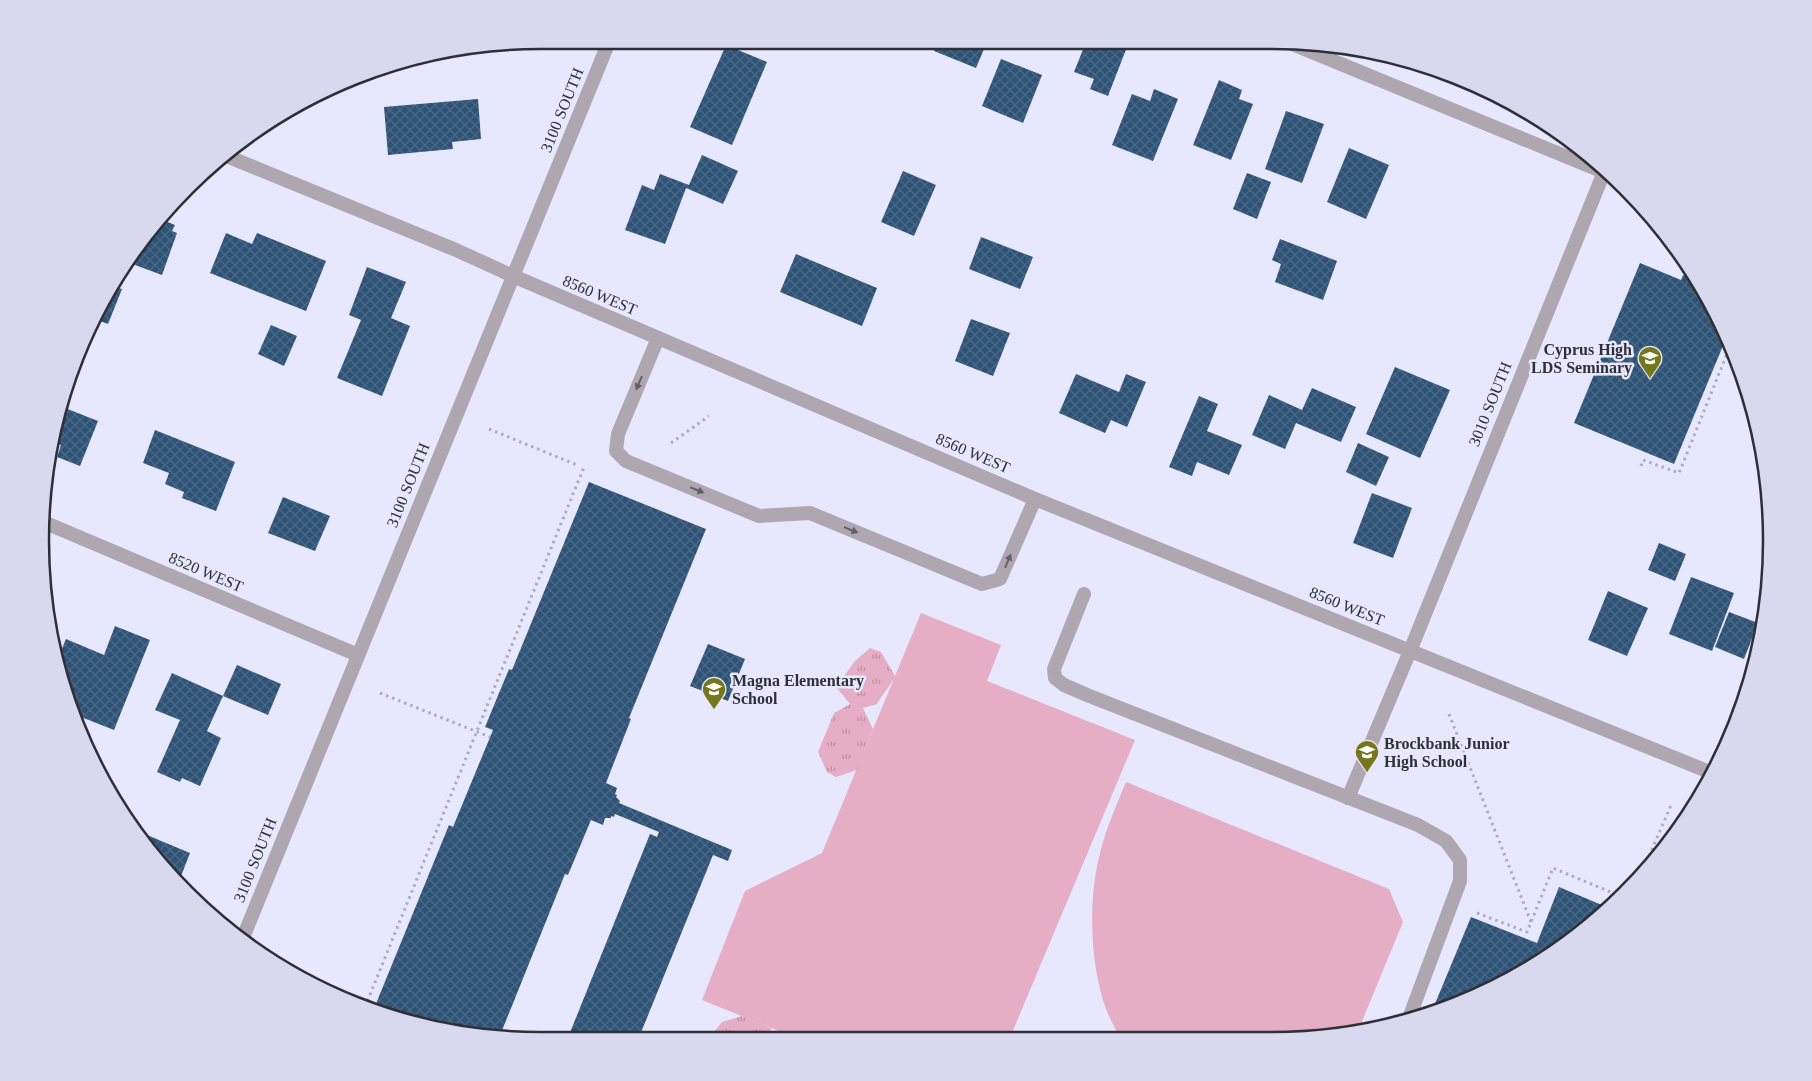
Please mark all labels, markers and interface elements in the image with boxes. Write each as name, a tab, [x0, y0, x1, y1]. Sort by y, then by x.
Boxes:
street label: 3100 SOUTH	[537, 65, 587, 155]
street label: 8560 WEST	[560, 272, 640, 318]
place label: Cyprus High LDS Seminary	[1531, 341, 1632, 377]
school or university icon: Cyprus High LDS Seminary	[1637, 345, 1663, 379]
street label: 3010 SOUTH	[1465, 359, 1515, 449]
one-way arrow	[635, 376, 643, 390]
street label: 8560 WEST	[933, 430, 1013, 476]
street label: 3100 SOUTH	[383, 440, 433, 530]
one-way arrow	[690, 486, 705, 494]
one-way arrow	[844, 526, 858, 534]
street label: 8520 WEST	[166, 549, 246, 595]
one-way arrow	[1004, 554, 1012, 568]
street label: 8560 WEST	[1307, 583, 1387, 629]
place label: Magna Elementary School	[732, 672, 864, 707]
school or university icon: Magna Elementary School	[701, 676, 727, 710]
place label: Brockbank Junior High School	[1384, 735, 1510, 771]
school or university icon: Brockbank Junior High School	[1354, 739, 1380, 773]
street label: 3100 SOUTH	[230, 815, 280, 905]

